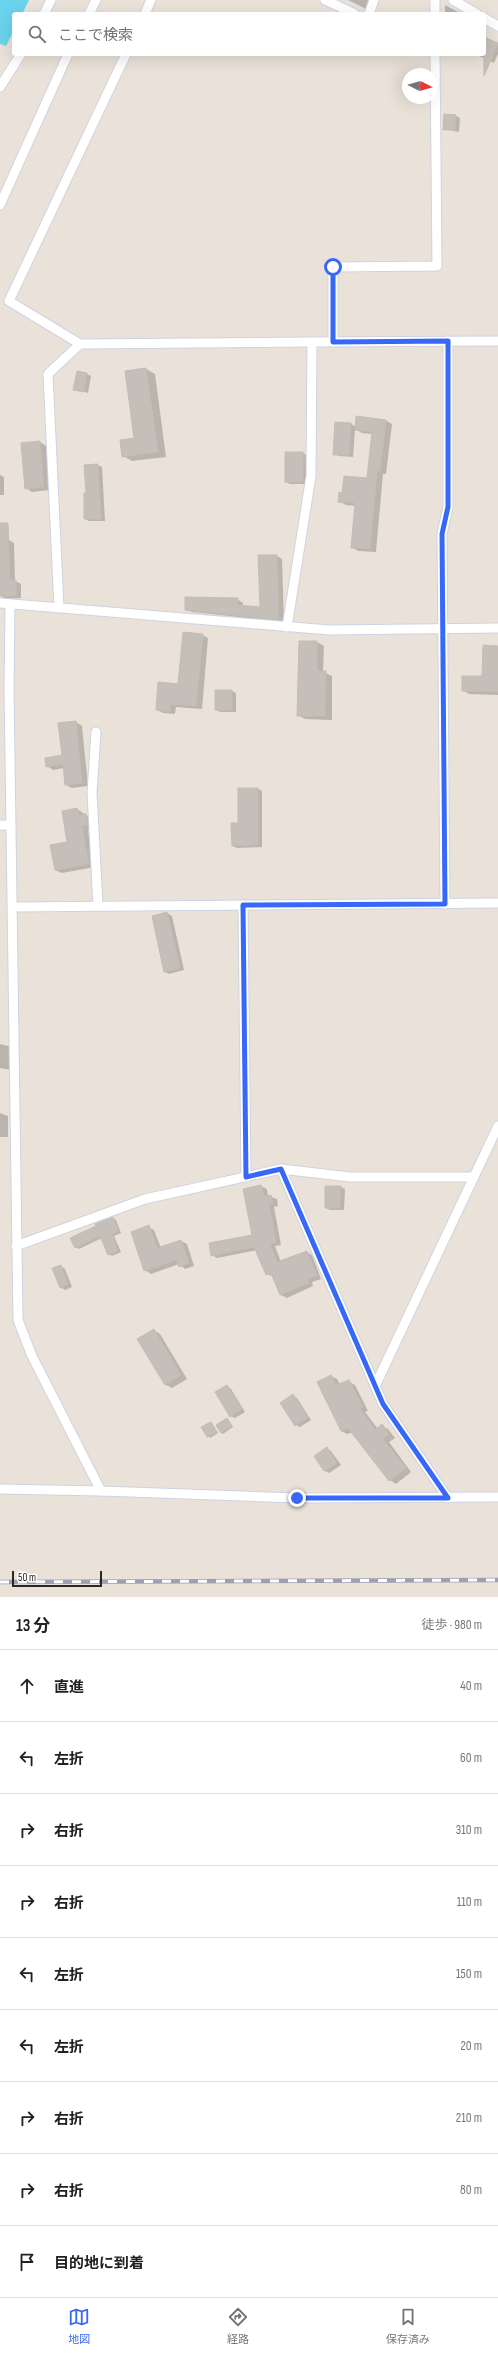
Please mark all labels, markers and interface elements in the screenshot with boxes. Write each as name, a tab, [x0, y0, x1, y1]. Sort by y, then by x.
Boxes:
search box	[12, 12, 486, 56]
icon: search	[26, 23, 48, 45]
text: ここで検索	[58, 26, 133, 45]
north arrow	[402, 68, 438, 104]
route start	[324, 258, 342, 276]
route end	[288, 1489, 306, 1507]
scale bar	[12, 1569, 102, 1588]
text: 50 m	[18, 1571, 36, 1584]
text: 13 分	[16, 1616, 50, 1636]
text: 徒歩 · 980 m	[422, 1617, 482, 1633]
icon: ahead	[16, 1675, 38, 1697]
text: 直進	[54, 1678, 84, 1697]
text: 40 m	[460, 1678, 482, 1694]
icon: left	[16, 1747, 38, 1769]
text: 左折	[54, 1750, 84, 1769]
text: 60 m	[460, 1750, 482, 1766]
icon: right	[16, 1819, 38, 1841]
text: 右折	[54, 1822, 84, 1841]
text: 310 m	[456, 1822, 482, 1838]
icon: right	[16, 1891, 38, 1913]
text: 右折	[54, 1894, 84, 1913]
text: 110 m	[457, 1894, 482, 1910]
icon: left	[16, 1963, 38, 1985]
text: 左折	[54, 1966, 84, 1985]
text: 150 m	[456, 1966, 482, 1982]
icon: left	[16, 2035, 38, 2057]
text: 左折	[54, 2038, 84, 2057]
text: 20 m	[460, 2038, 482, 2054]
icon: right	[16, 2107, 38, 2129]
text: 右折	[54, 2110, 84, 2129]
text: 210 m	[456, 2110, 482, 2126]
icon: right	[16, 2179, 38, 2201]
text: 右折	[54, 2182, 84, 2201]
text: 80 m	[460, 2182, 482, 2198]
icon: arrive	[16, 2251, 38, 2273]
text: 目的地に到着	[54, 2254, 144, 2273]
tab: 地図	[68, 2306, 90, 2346]
tab: 経路	[227, 2306, 249, 2346]
tab: 保存済み	[386, 2306, 430, 2346]

